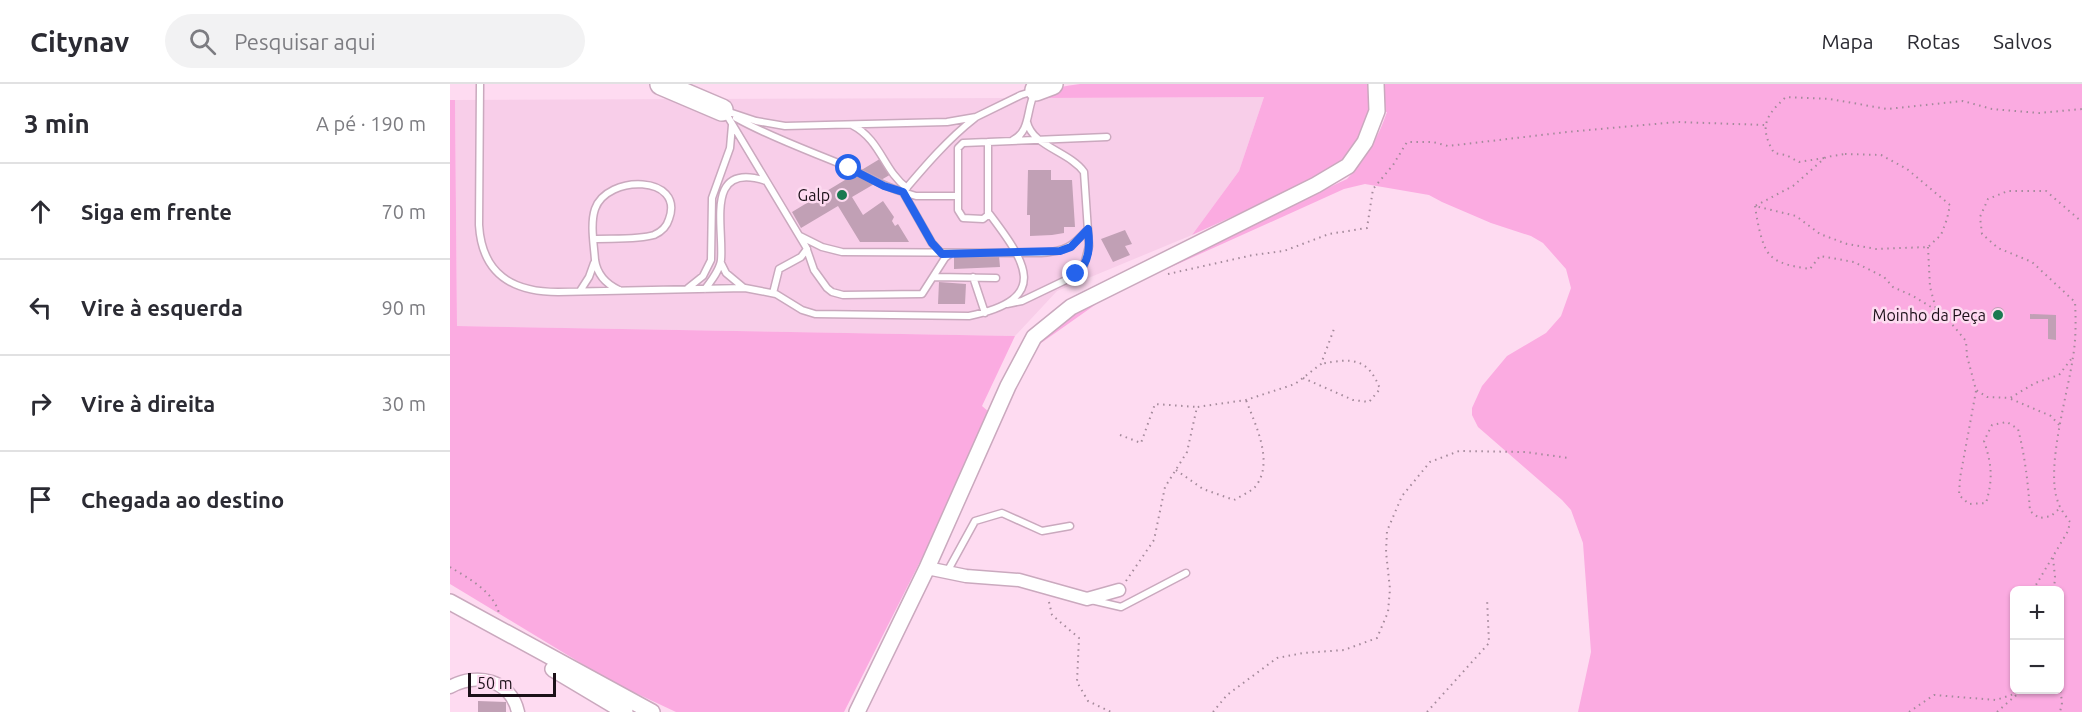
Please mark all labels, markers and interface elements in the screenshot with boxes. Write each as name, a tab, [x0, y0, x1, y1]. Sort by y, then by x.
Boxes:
search box	[165, 14, 585, 68]
icon: search	[186, 25, 219, 58]
text: Citynav	[30, 26, 129, 57]
text: Pesquisar aqui	[234, 29, 376, 54]
text: Mapa	[1822, 29, 1874, 53]
text: Rotas	[1907, 29, 1960, 53]
text: Salvos	[1993, 29, 2052, 53]
text: 3 min	[24, 109, 90, 138]
text: A pé · 190 m	[316, 112, 426, 135]
route start	[835, 154, 861, 180]
place label: Galp	[798, 186, 830, 204]
marker: Galp	[835, 188, 849, 202]
icon: ahead	[24, 195, 57, 228]
text: Siga em frente	[81, 199, 232, 224]
text: 70 m	[382, 200, 426, 223]
route end	[1062, 260, 1088, 286]
icon: left	[24, 291, 57, 324]
text: Vire à esquerda	[81, 295, 243, 320]
text: 90 m	[382, 296, 426, 319]
place label: Moinho da Peça	[1873, 306, 1986, 324]
marker: Moinho da Peça	[1991, 308, 2005, 322]
icon: right	[24, 387, 57, 420]
text: Vire à direita	[81, 391, 215, 416]
text: 30 m	[382, 392, 426, 415]
icon: arrive	[24, 483, 57, 516]
text: Chegada ao destino	[81, 487, 284, 512]
map controls	[2010, 586, 2064, 694]
button: +	[2010, 586, 2064, 640]
button: −	[2010, 640, 2064, 694]
scale bar	[468, 670, 556, 698]
text: 50 m	[477, 674, 513, 692]

